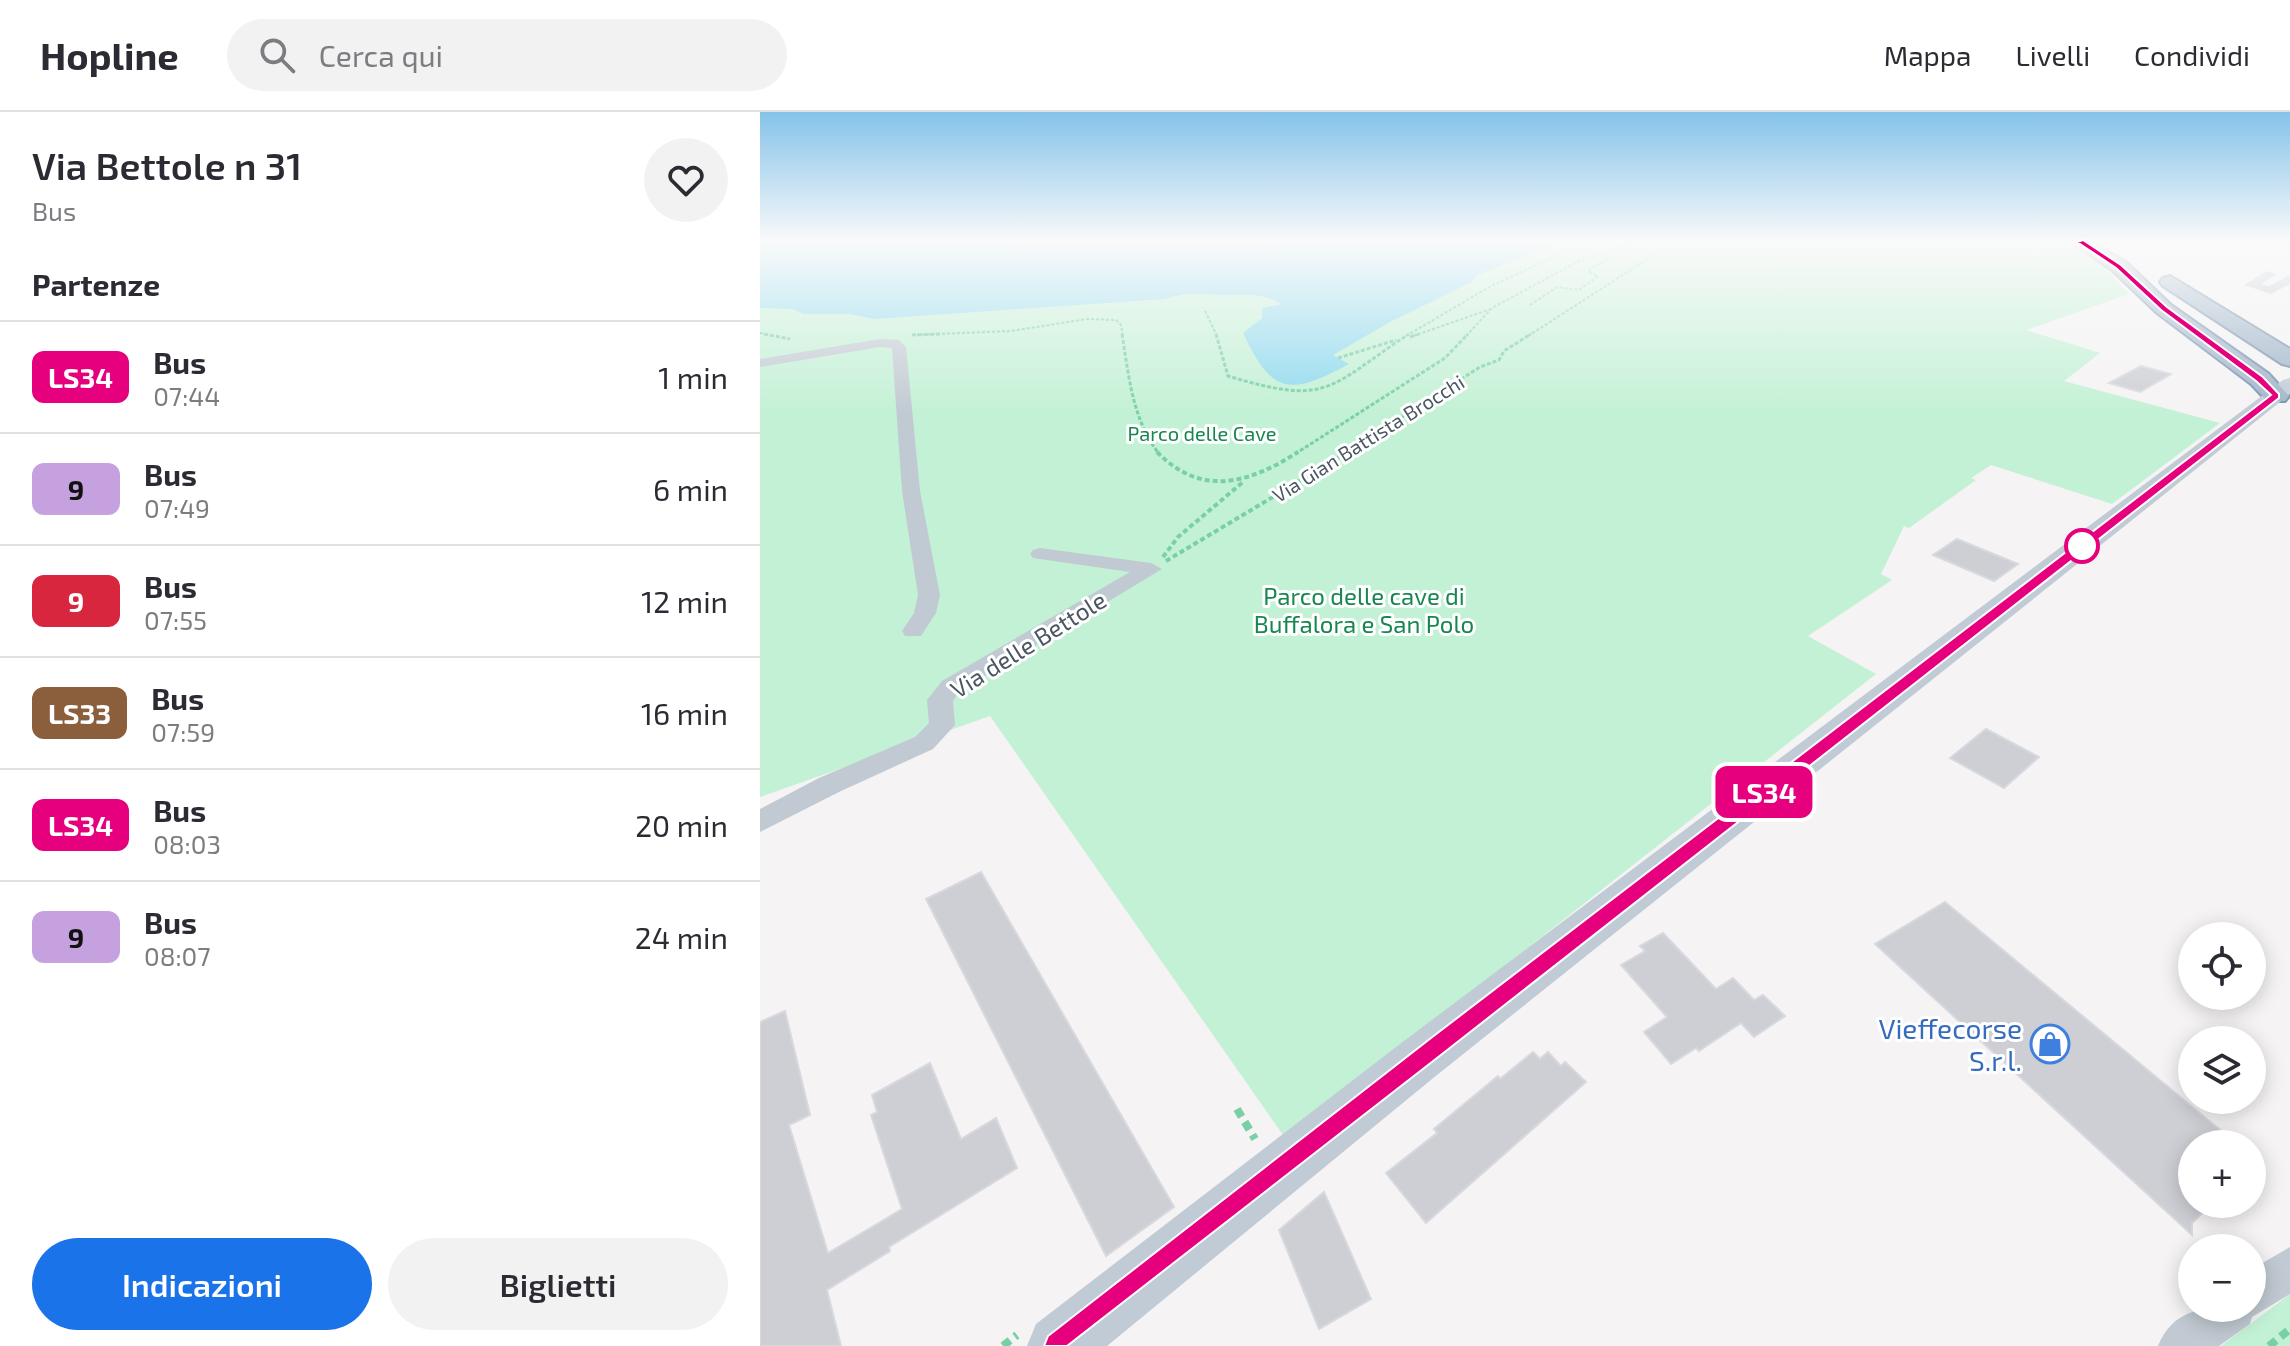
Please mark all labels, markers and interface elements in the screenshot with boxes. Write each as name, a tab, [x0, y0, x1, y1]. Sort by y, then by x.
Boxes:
search box	[227, 19, 787, 91]
text: Hopline	[40, 32, 179, 78]
icon: search	[255, 33, 299, 77]
text: Cerca qui	[319, 37, 443, 73]
text: Mappa	[1884, 38, 1971, 72]
text: Livelli	[2015, 38, 2090, 72]
text: Condividi	[2134, 38, 2250, 72]
button: heart	[644, 138, 728, 222]
text: Via Bettole n 31	[32, 142, 302, 188]
text: Bus	[32, 195, 76, 226]
text: Partenze	[32, 266, 160, 302]
text: Bus	[153, 344, 206, 380]
text: 1 min	[658, 359, 728, 395]
text: LS34	[48, 360, 113, 394]
street label: Via Gian Battista Brocchi	[1268, 369, 1468, 507]
text: 07:44	[153, 380, 220, 411]
park label: Parco delle Cave	[1128, 421, 1276, 445]
text: Bus	[144, 456, 197, 492]
text: 6 min	[653, 471, 728, 507]
text: 9	[68, 472, 84, 506]
text: 07:49	[144, 492, 210, 523]
unlabelled marker	[2065, 529, 2099, 563]
text: Bus	[144, 568, 197, 604]
park label: Parco delle cave di Buffalora e San Polo	[1254, 581, 1474, 638]
text: 12 min	[641, 583, 728, 619]
text: 9	[68, 584, 84, 618]
street label: Via delle Bettole	[945, 585, 1111, 703]
text: 07:55	[144, 604, 207, 635]
text: Bus	[151, 680, 204, 716]
text: 16 min	[641, 695, 728, 731]
text: LS33	[48, 696, 111, 730]
text: 07:59	[151, 716, 215, 747]
line badge: LS34	[1708, 766, 1820, 818]
text: LS34	[1731, 775, 1797, 809]
text: Bus	[153, 792, 206, 828]
text: 20 min	[635, 807, 728, 843]
text: LS34	[48, 808, 113, 842]
text: 08:03	[153, 828, 221, 859]
text: Bus	[144, 904, 197, 940]
text: 24 min	[635, 919, 728, 955]
text: 9	[68, 920, 84, 954]
map controls	[2178, 922, 2266, 1322]
button: locate	[2178, 922, 2266, 1010]
text: 08:07	[144, 940, 211, 971]
place label: Vieffecorse S.r.l.	[1878, 1011, 2022, 1077]
shop icon: Vieffecorse S.r.l.	[2029, 1023, 2071, 1065]
button: layers	[2178, 1026, 2266, 1114]
button: +	[2178, 1130, 2266, 1218]
button: −	[2178, 1234, 2266, 1322]
button: Indicazioni	[32, 1238, 372, 1330]
button: Biglietti	[388, 1238, 728, 1330]

